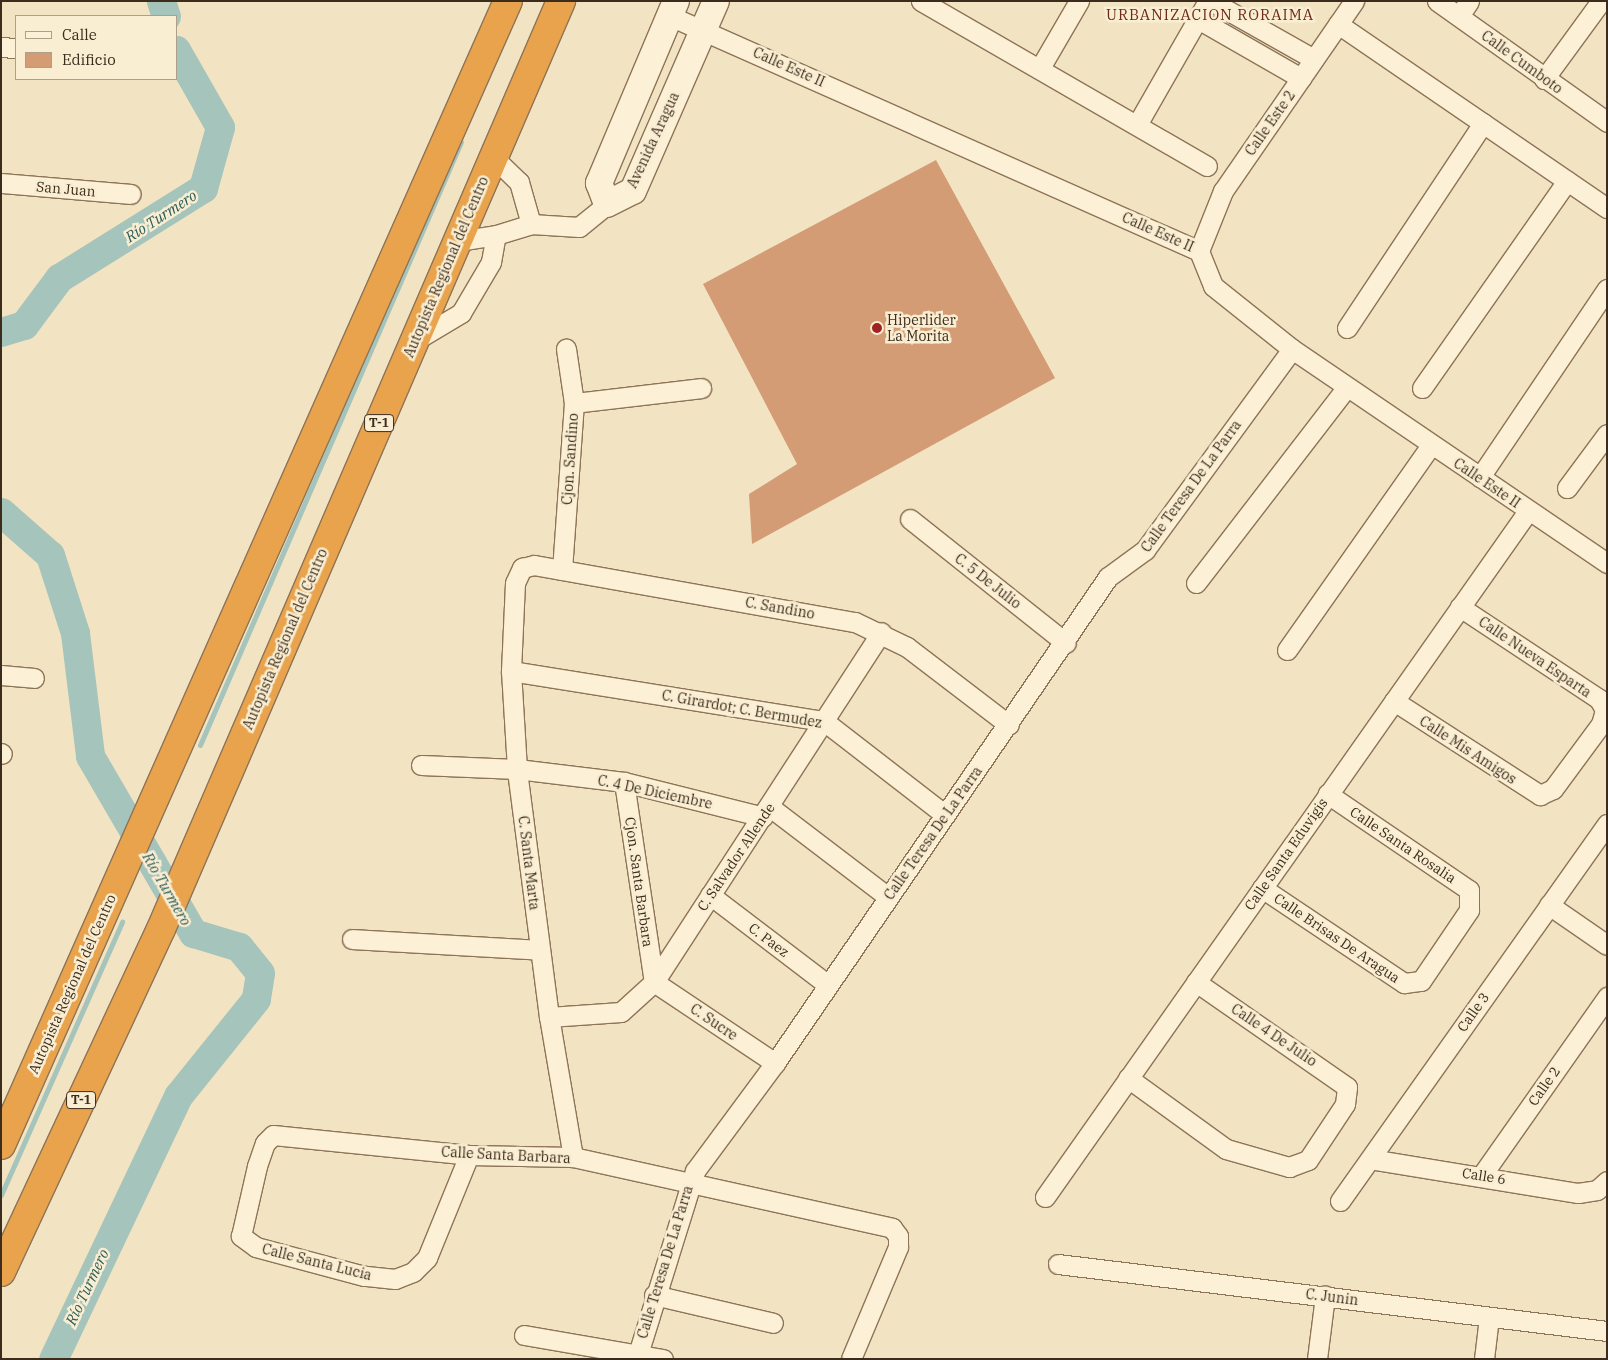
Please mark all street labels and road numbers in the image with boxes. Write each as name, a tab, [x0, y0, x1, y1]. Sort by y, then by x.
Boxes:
street label: Calle Cumboto	[1478, 27, 1566, 97]
street label: Calle Este II	[750, 44, 828, 90]
street label: Calle Este 2	[1241, 87, 1299, 159]
street label: Avenida Aragua	[623, 89, 683, 191]
street label: Autopista Regional del Centro	[400, 174, 492, 360]
street label: San Juan	[36, 178, 96, 200]
street label: Calle Este II	[1119, 209, 1197, 255]
road number: T-1	[364, 413, 394, 432]
street label: Cjon. Sandino	[558, 413, 582, 505]
street label: Calle Teresa De La Parra	[1137, 417, 1245, 555]
street label: Calle Este II	[1450, 455, 1524, 511]
street label: Autopista Regional del Centro	[239, 546, 331, 732]
street label: C. 5 De Julio	[952, 550, 1024, 612]
street label: C. Sandino	[744, 594, 816, 622]
street label: Calle Nueva Esparta	[1476, 613, 1594, 701]
street label: C. Girardot; C. Bermudez	[661, 687, 823, 731]
street label: Calle Mis Amigos	[1416, 712, 1520, 788]
street label: Calle Teresa De La Parra	[880, 763, 986, 903]
street label: C. 4 De Diciembre	[596, 772, 714, 812]
street label: Calle Santa Eduvigis	[1241, 795, 1331, 913]
street label: C. Salvador Allende	[694, 800, 778, 914]
street label: Calle Santa Rosalia	[1347, 803, 1459, 887]
street label: C. Santa Marta	[515, 815, 543, 911]
street label: Cjon. Santa Barbara	[622, 816, 656, 948]
street label: Calle Brisas De Aragua	[1271, 890, 1403, 986]
street label: Autopista Regional del Centro	[25, 892, 119, 1076]
street label: C. Paez	[745, 919, 793, 961]
street label: Calle 3	[1453, 989, 1493, 1035]
street label: C. Sucre	[687, 1000, 741, 1044]
street label: Calle 4 De Julio	[1228, 1000, 1320, 1070]
street label: Calle 2	[1524, 1063, 1564, 1109]
road number: T-1	[66, 1090, 96, 1110]
street label: Calle Santa Barbara	[441, 1143, 571, 1167]
street label: Calle 6	[1461, 1164, 1507, 1188]
street label: Calle Teresa De La Parra	[634, 1183, 696, 1341]
street label: Calle Santa Lucia	[260, 1240, 374, 1284]
street label: C. Junin	[1305, 1285, 1359, 1309]

